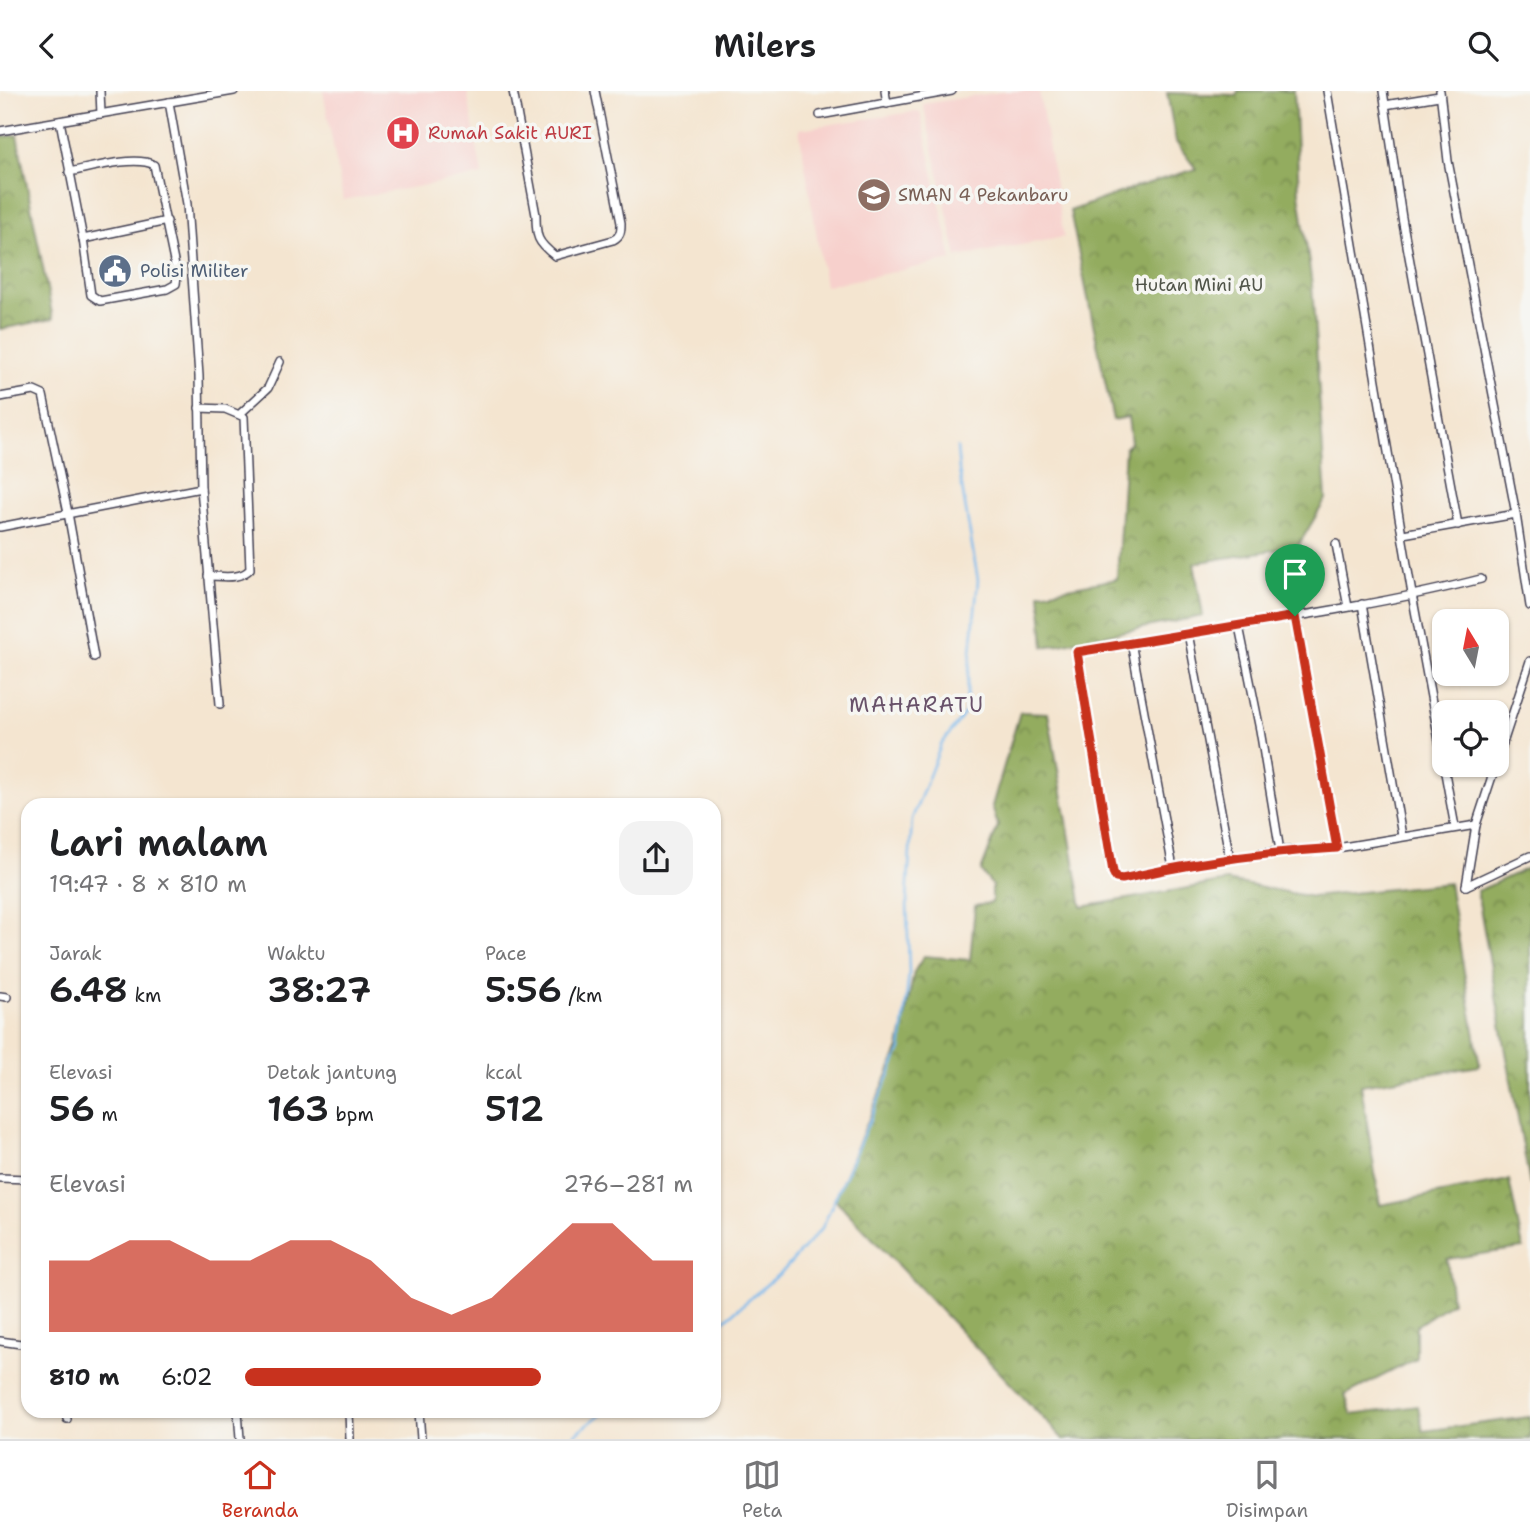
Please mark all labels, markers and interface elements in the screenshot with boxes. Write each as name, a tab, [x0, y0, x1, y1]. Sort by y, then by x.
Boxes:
text: Milers	[714, 24, 816, 67]
icon: back	[28, 27, 66, 65]
icon: search	[1464, 27, 1502, 65]
hospital icon: Rumah Sakit AURI	[384, 114, 422, 152]
place label: Rumah Sakit AURI	[428, 121, 592, 145]
school or university icon: SMAN 4 Pekanbaru	[855, 176, 893, 214]
place label: SMAN 4 Pekanbaru	[898, 183, 1068, 207]
public building icon: Polisi Militer	[96, 252, 134, 290]
place label: Polisi Militer	[140, 259, 249, 283]
park label: Hutan Mini AU	[1135, 273, 1263, 297]
pin	[1265, 544, 1325, 616]
icon: arrive	[1276, 555, 1314, 593]
north arrow	[1432, 609, 1508, 686]
map controls	[1432, 609, 1509, 777]
district label: MAHARATU	[849, 691, 985, 719]
button: locate	[1432, 700, 1509, 777]
text: Lari malam	[49, 817, 268, 868]
button: share	[619, 821, 693, 895]
text: 19:47 · 8 × 810 m	[49, 869, 247, 899]
text: Jarak	[49, 941, 102, 966]
text: Waktu	[267, 941, 326, 966]
text: Pace	[485, 941, 527, 966]
text: 6.48	[49, 966, 128, 1013]
text: 38:27	[267, 966, 371, 1013]
text: 5:56	[485, 966, 562, 1013]
text: km	[128, 983, 161, 1008]
text: /km	[562, 983, 602, 1008]
text: Elevasi	[49, 1060, 113, 1085]
text: Detak jantung	[267, 1060, 397, 1085]
text: kcal	[485, 1060, 522, 1085]
text: 56	[49, 1085, 95, 1132]
text: 163	[267, 1085, 329, 1132]
text: 512	[485, 1085, 544, 1132]
text: m	[95, 1102, 118, 1127]
text: bpm	[329, 1102, 374, 1127]
text: Elevasi	[49, 1169, 126, 1199]
text: 276–281 m	[563, 1169, 693, 1199]
text: 810 m	[49, 1362, 119, 1392]
text: 6:02	[161, 1362, 213, 1392]
tab: Beranda	[222, 1456, 298, 1523]
tab: Peta	[742, 1456, 782, 1523]
tab: Disimpan	[1226, 1456, 1308, 1523]

